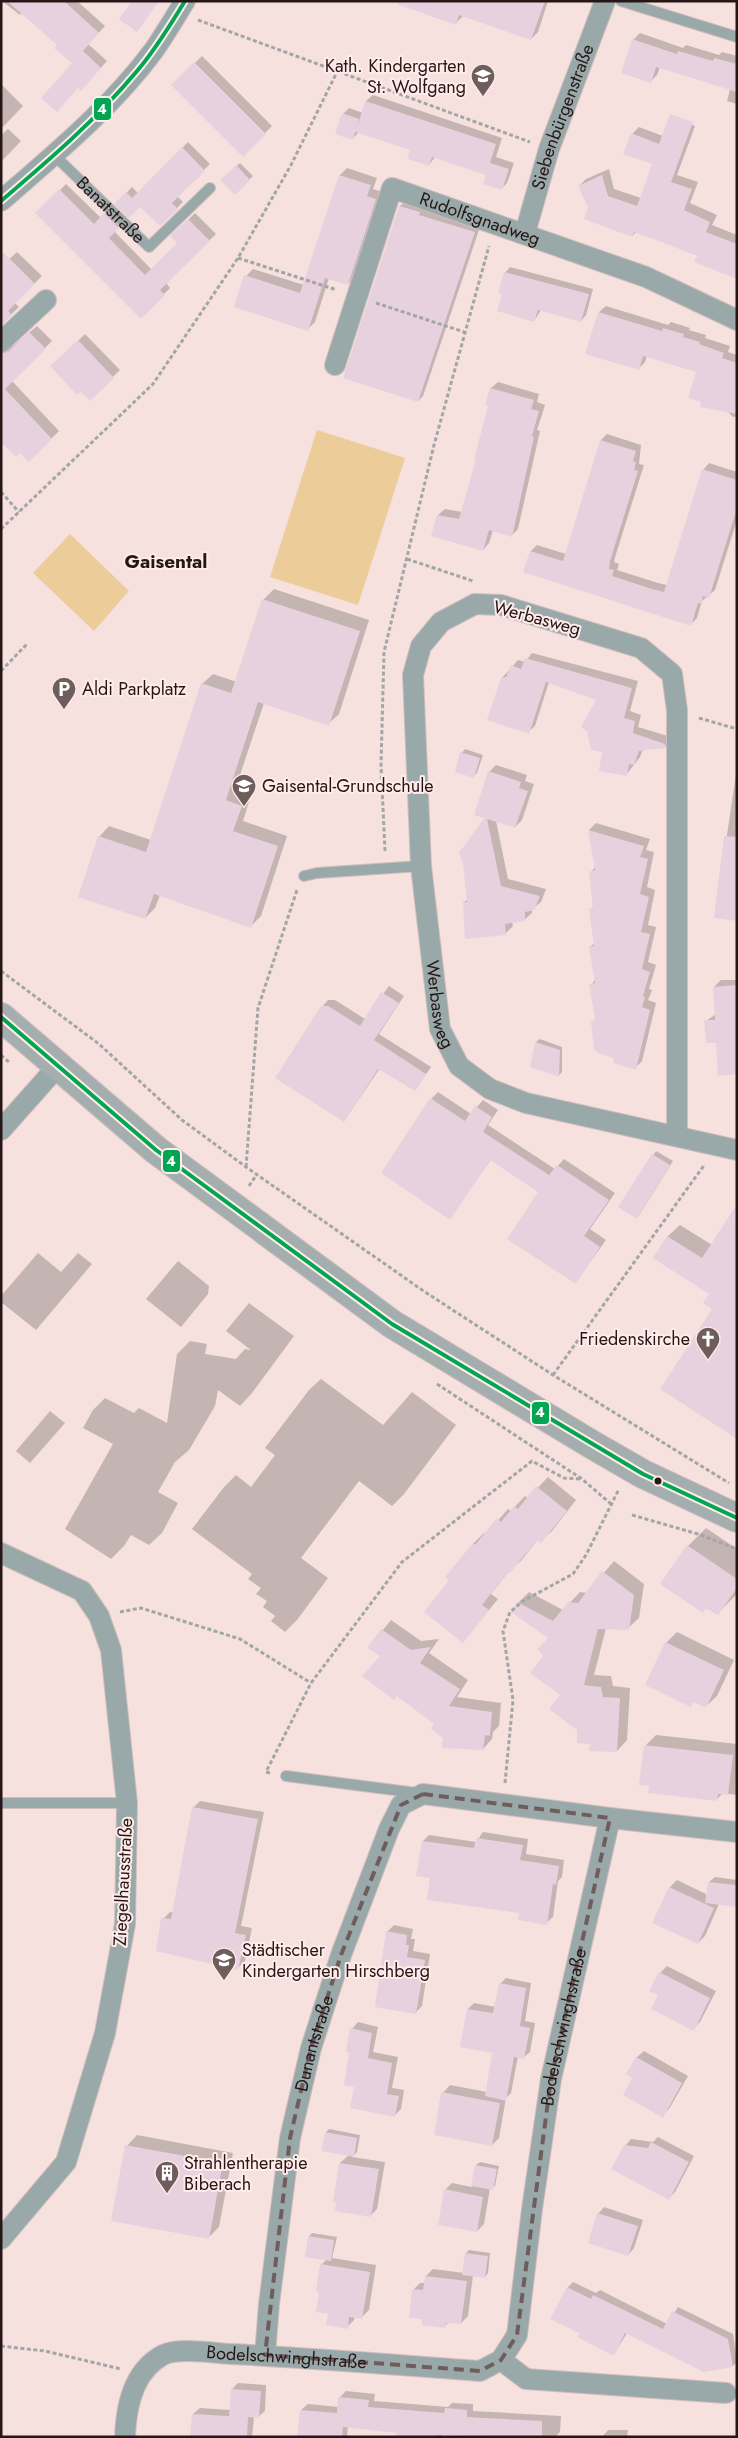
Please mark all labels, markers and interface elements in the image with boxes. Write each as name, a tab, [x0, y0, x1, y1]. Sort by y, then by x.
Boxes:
street label: Siebenbürgenstraße	[525, 40, 601, 193]
place label: Kath. Kindergarten St. Wolfgang	[325, 53, 466, 100]
school or university icon: Kath. Kindergarten St. Wolfgang	[470, 63, 496, 97]
line badge: 4	[93, 97, 112, 121]
text: 4	[97, 99, 107, 119]
street label: Banatstraße	[70, 170, 151, 250]
street label: Rudolfsgnadweg	[416, 186, 544, 252]
district label: Gaisental	[125, 548, 207, 575]
street label: Werbasweg	[490, 594, 584, 642]
parking icon: Aldi Parkplatz	[51, 676, 77, 710]
place label: Aldi Parkplatz	[82, 676, 187, 702]
school or university icon: Gaisental-Grundschule	[231, 773, 257, 807]
place label: Gaisental-Grundschule	[262, 773, 434, 799]
street label: Werbasweg	[419, 959, 461, 1053]
line badge: 4	[162, 1149, 181, 1173]
text: 4	[166, 1151, 176, 1171]
place label: Friedenskirche	[579, 1326, 690, 1352]
church icon: Friedenskirche	[695, 1326, 721, 1360]
line badge: 4	[531, 1401, 550, 1425]
text: 4	[535, 1402, 545, 1422]
unlabelled marker	[653, 1476, 663, 1486]
street label: Ziegelhausstraße	[107, 1817, 139, 1947]
place label: Städtischer Kindergarten Hirschberg	[242, 1937, 430, 1984]
street label: Bodelschwinghstraße	[534, 1946, 593, 2108]
school or university icon: Städtischer Kindergarten Hirschberg	[211, 1947, 237, 1981]
street label: Dunantstraße	[288, 1992, 340, 2094]
place label: Strahlentherapie Biberach	[184, 2150, 307, 2197]
building icon: Strahlentherapie Biberach	[154, 2160, 180, 2194]
street label: Bodelschwinghstraße	[205, 2339, 368, 2376]

